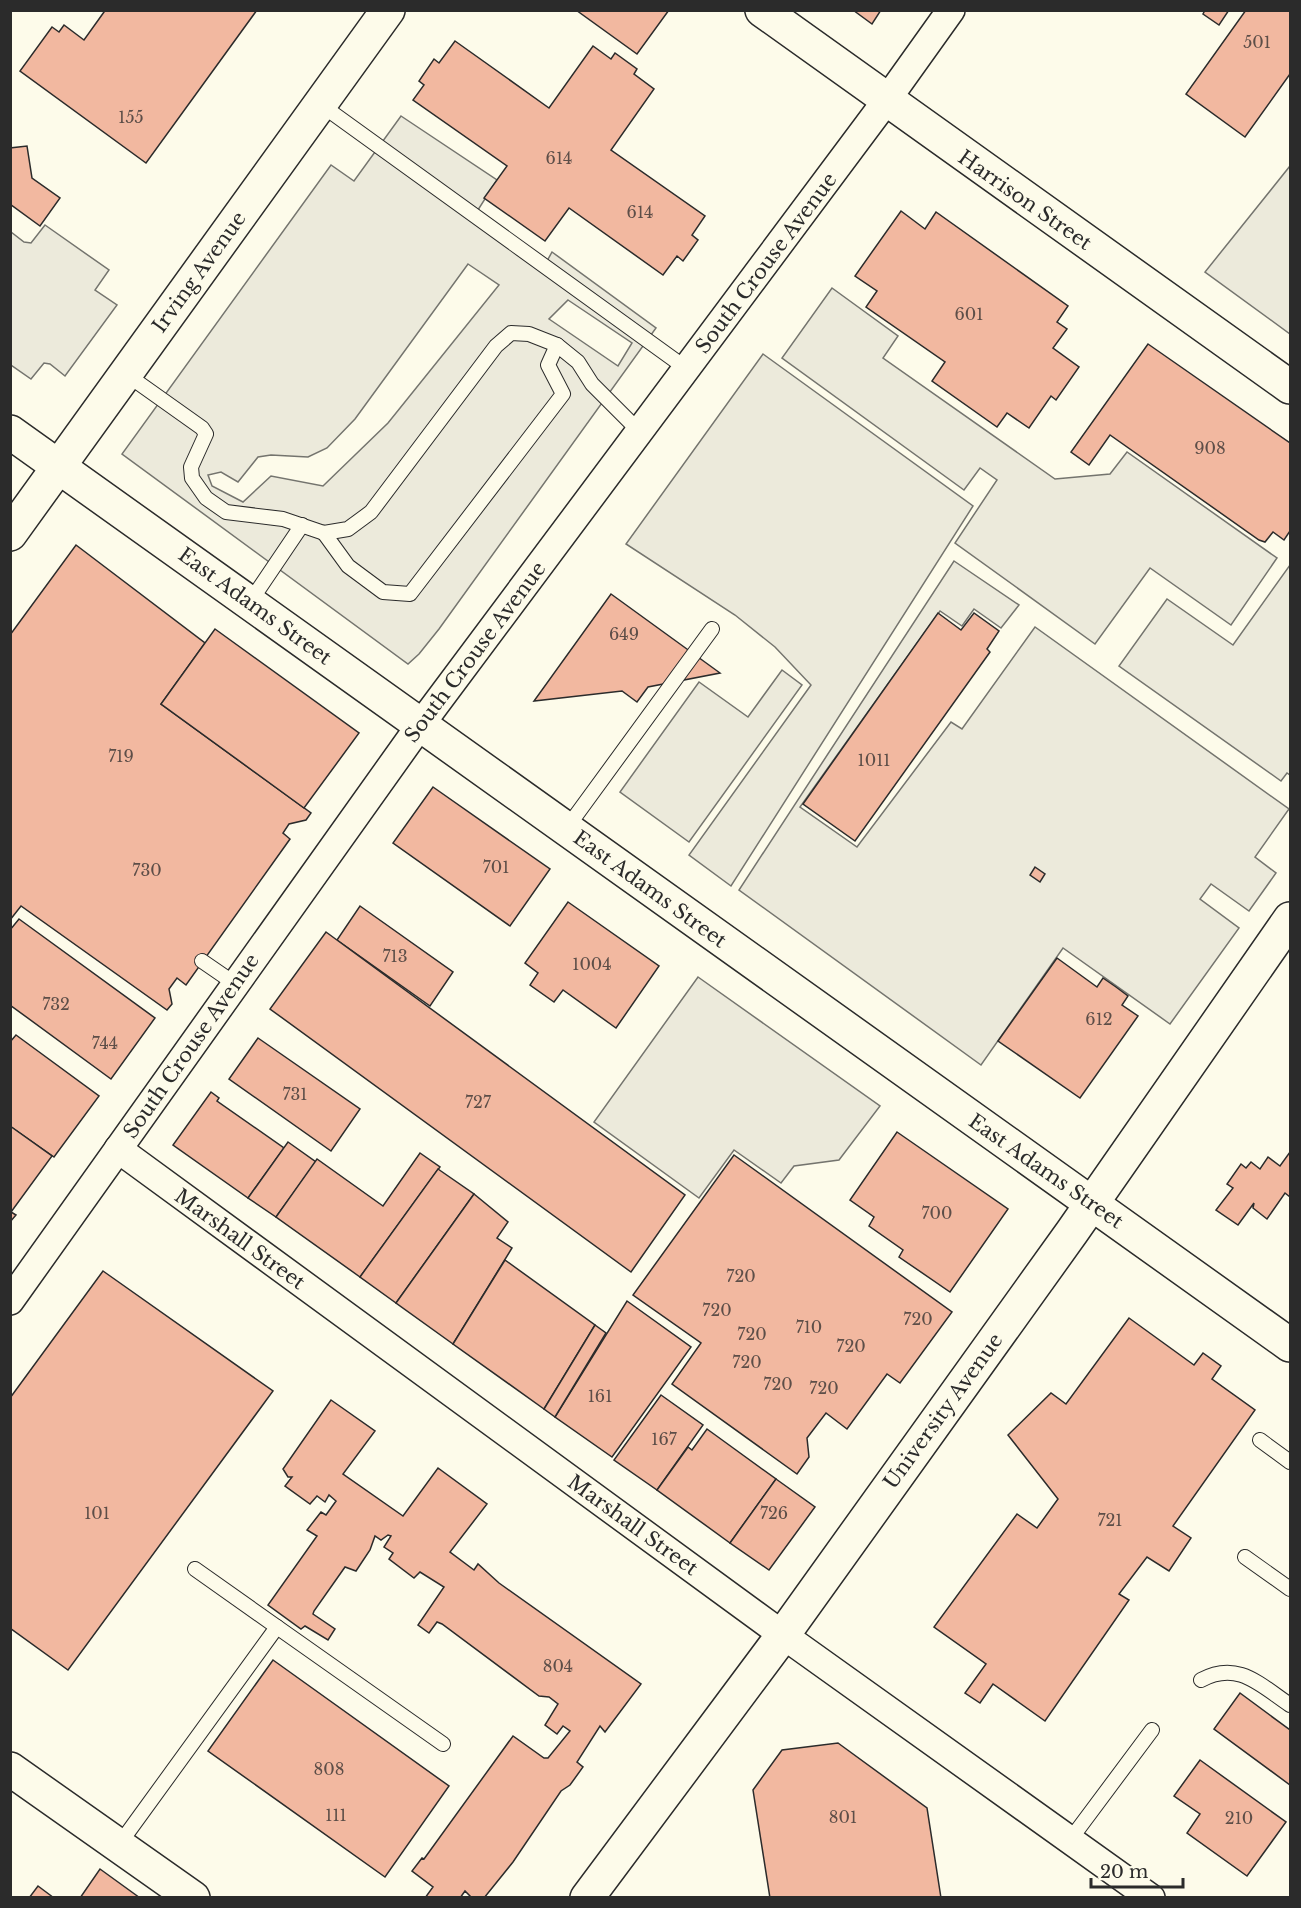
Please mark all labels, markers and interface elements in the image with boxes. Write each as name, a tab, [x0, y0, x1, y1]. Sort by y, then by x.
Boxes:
house number: 501	[1243, 32, 1271, 52]
house number: 155	[118, 107, 144, 127]
street label: Harrison Street	[954, 145, 1097, 255]
house number: 614	[546, 148, 572, 168]
street label: South Crouse Avenue	[690, 168, 842, 358]
house number: 614	[627, 202, 653, 222]
street label: Irving Avenue	[147, 207, 251, 337]
house number: 601	[955, 304, 983, 324]
house number: 908	[1194, 438, 1226, 458]
street label: East Adams Street	[174, 542, 337, 670]
street label: South Crouse Avenue	[399, 557, 551, 747]
house number: 649	[609, 624, 639, 644]
house number: 719	[108, 746, 134, 766]
house number: 1011	[858, 750, 890, 770]
street label: East Adams Street	[569, 825, 732, 953]
house number: 701	[483, 857, 509, 877]
house number: 730	[132, 860, 162, 880]
house number: 713	[382, 946, 408, 966]
street label: South Crouse Avenue	[118, 949, 264, 1143]
house number: 1004	[572, 954, 612, 974]
house number: 732	[42, 994, 70, 1014]
house number: 612	[1085, 1009, 1113, 1029]
house number: 744	[92, 1033, 118, 1053]
house number: 731	[282, 1084, 308, 1104]
house number: 727	[465, 1092, 492, 1112]
street label: East Adams Street	[964, 1109, 1128, 1234]
street label: Marshall Street	[170, 1184, 310, 1295]
house number: 700	[922, 1203, 952, 1223]
house number: 720	[726, 1266, 756, 1286]
house number: 720	[702, 1300, 732, 1320]
house number: 720	[903, 1309, 933, 1329]
house number: 710	[796, 1317, 822, 1337]
house number: 720	[737, 1324, 767, 1344]
street label: University Avenue	[878, 1328, 1008, 1494]
house number: 720	[836, 1336, 866, 1356]
house number: 720	[732, 1352, 762, 1372]
house number: 720	[763, 1374, 793, 1394]
house number: 720	[809, 1378, 839, 1398]
house number: 161	[588, 1386, 612, 1406]
house number: 167	[651, 1429, 678, 1449]
street label: Marshall Street	[563, 1470, 703, 1581]
house number: 101	[84, 1503, 110, 1523]
house number: 726	[760, 1503, 788, 1523]
house number: 721	[1097, 1510, 1123, 1530]
house number: 804	[543, 1656, 573, 1676]
house number: 808	[314, 1759, 344, 1779]
house number: 111	[325, 1805, 347, 1825]
house number: 801	[829, 1807, 857, 1827]
house number: 210	[1225, 1808, 1253, 1828]
scale bar	[1091, 1851, 1182, 1889]
text: 20 m	[1100, 1861, 1148, 1883]

